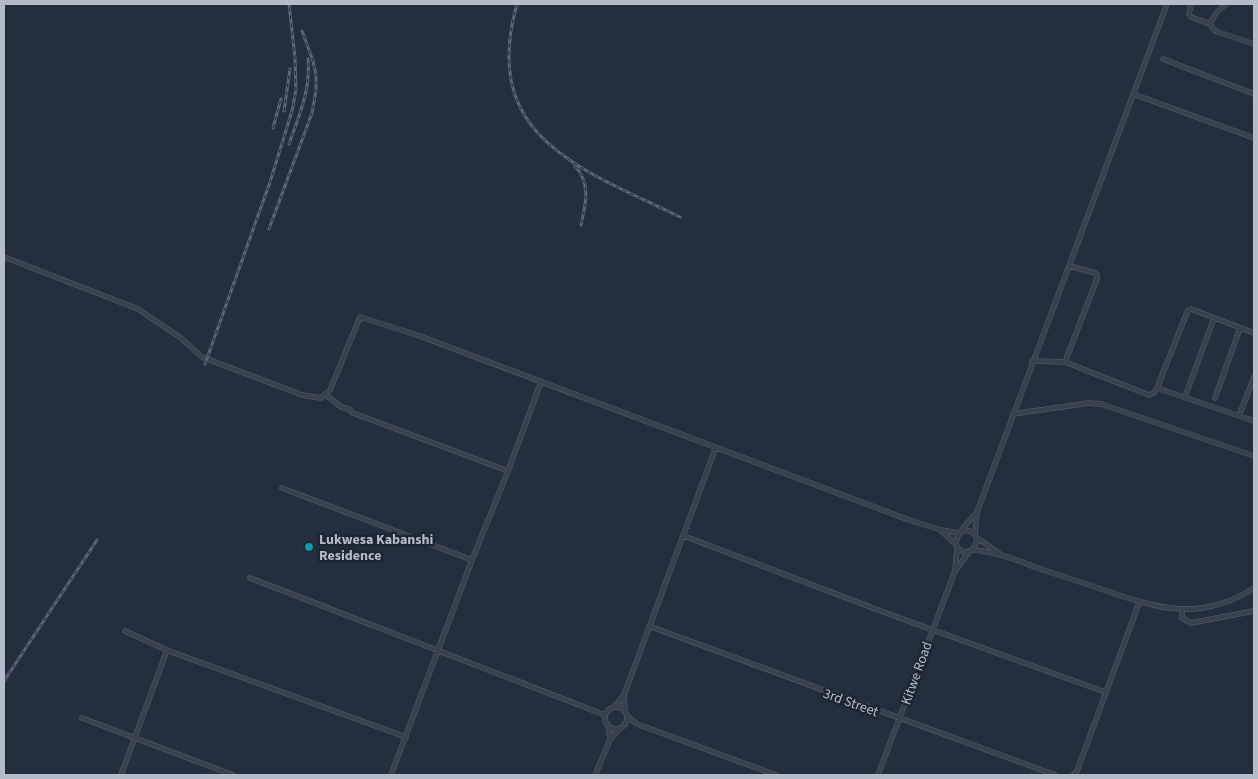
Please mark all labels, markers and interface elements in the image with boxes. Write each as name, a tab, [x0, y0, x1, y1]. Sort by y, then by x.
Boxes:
place label: Lukwesa Kabanshi Residence	[319, 530, 434, 566]
marker: Lukwesa Kabanshi Residence	[303, 541, 315, 553]
street label: Kitwe Road	[896, 639, 938, 708]
street label: 3rd Street	[820, 684, 881, 722]

